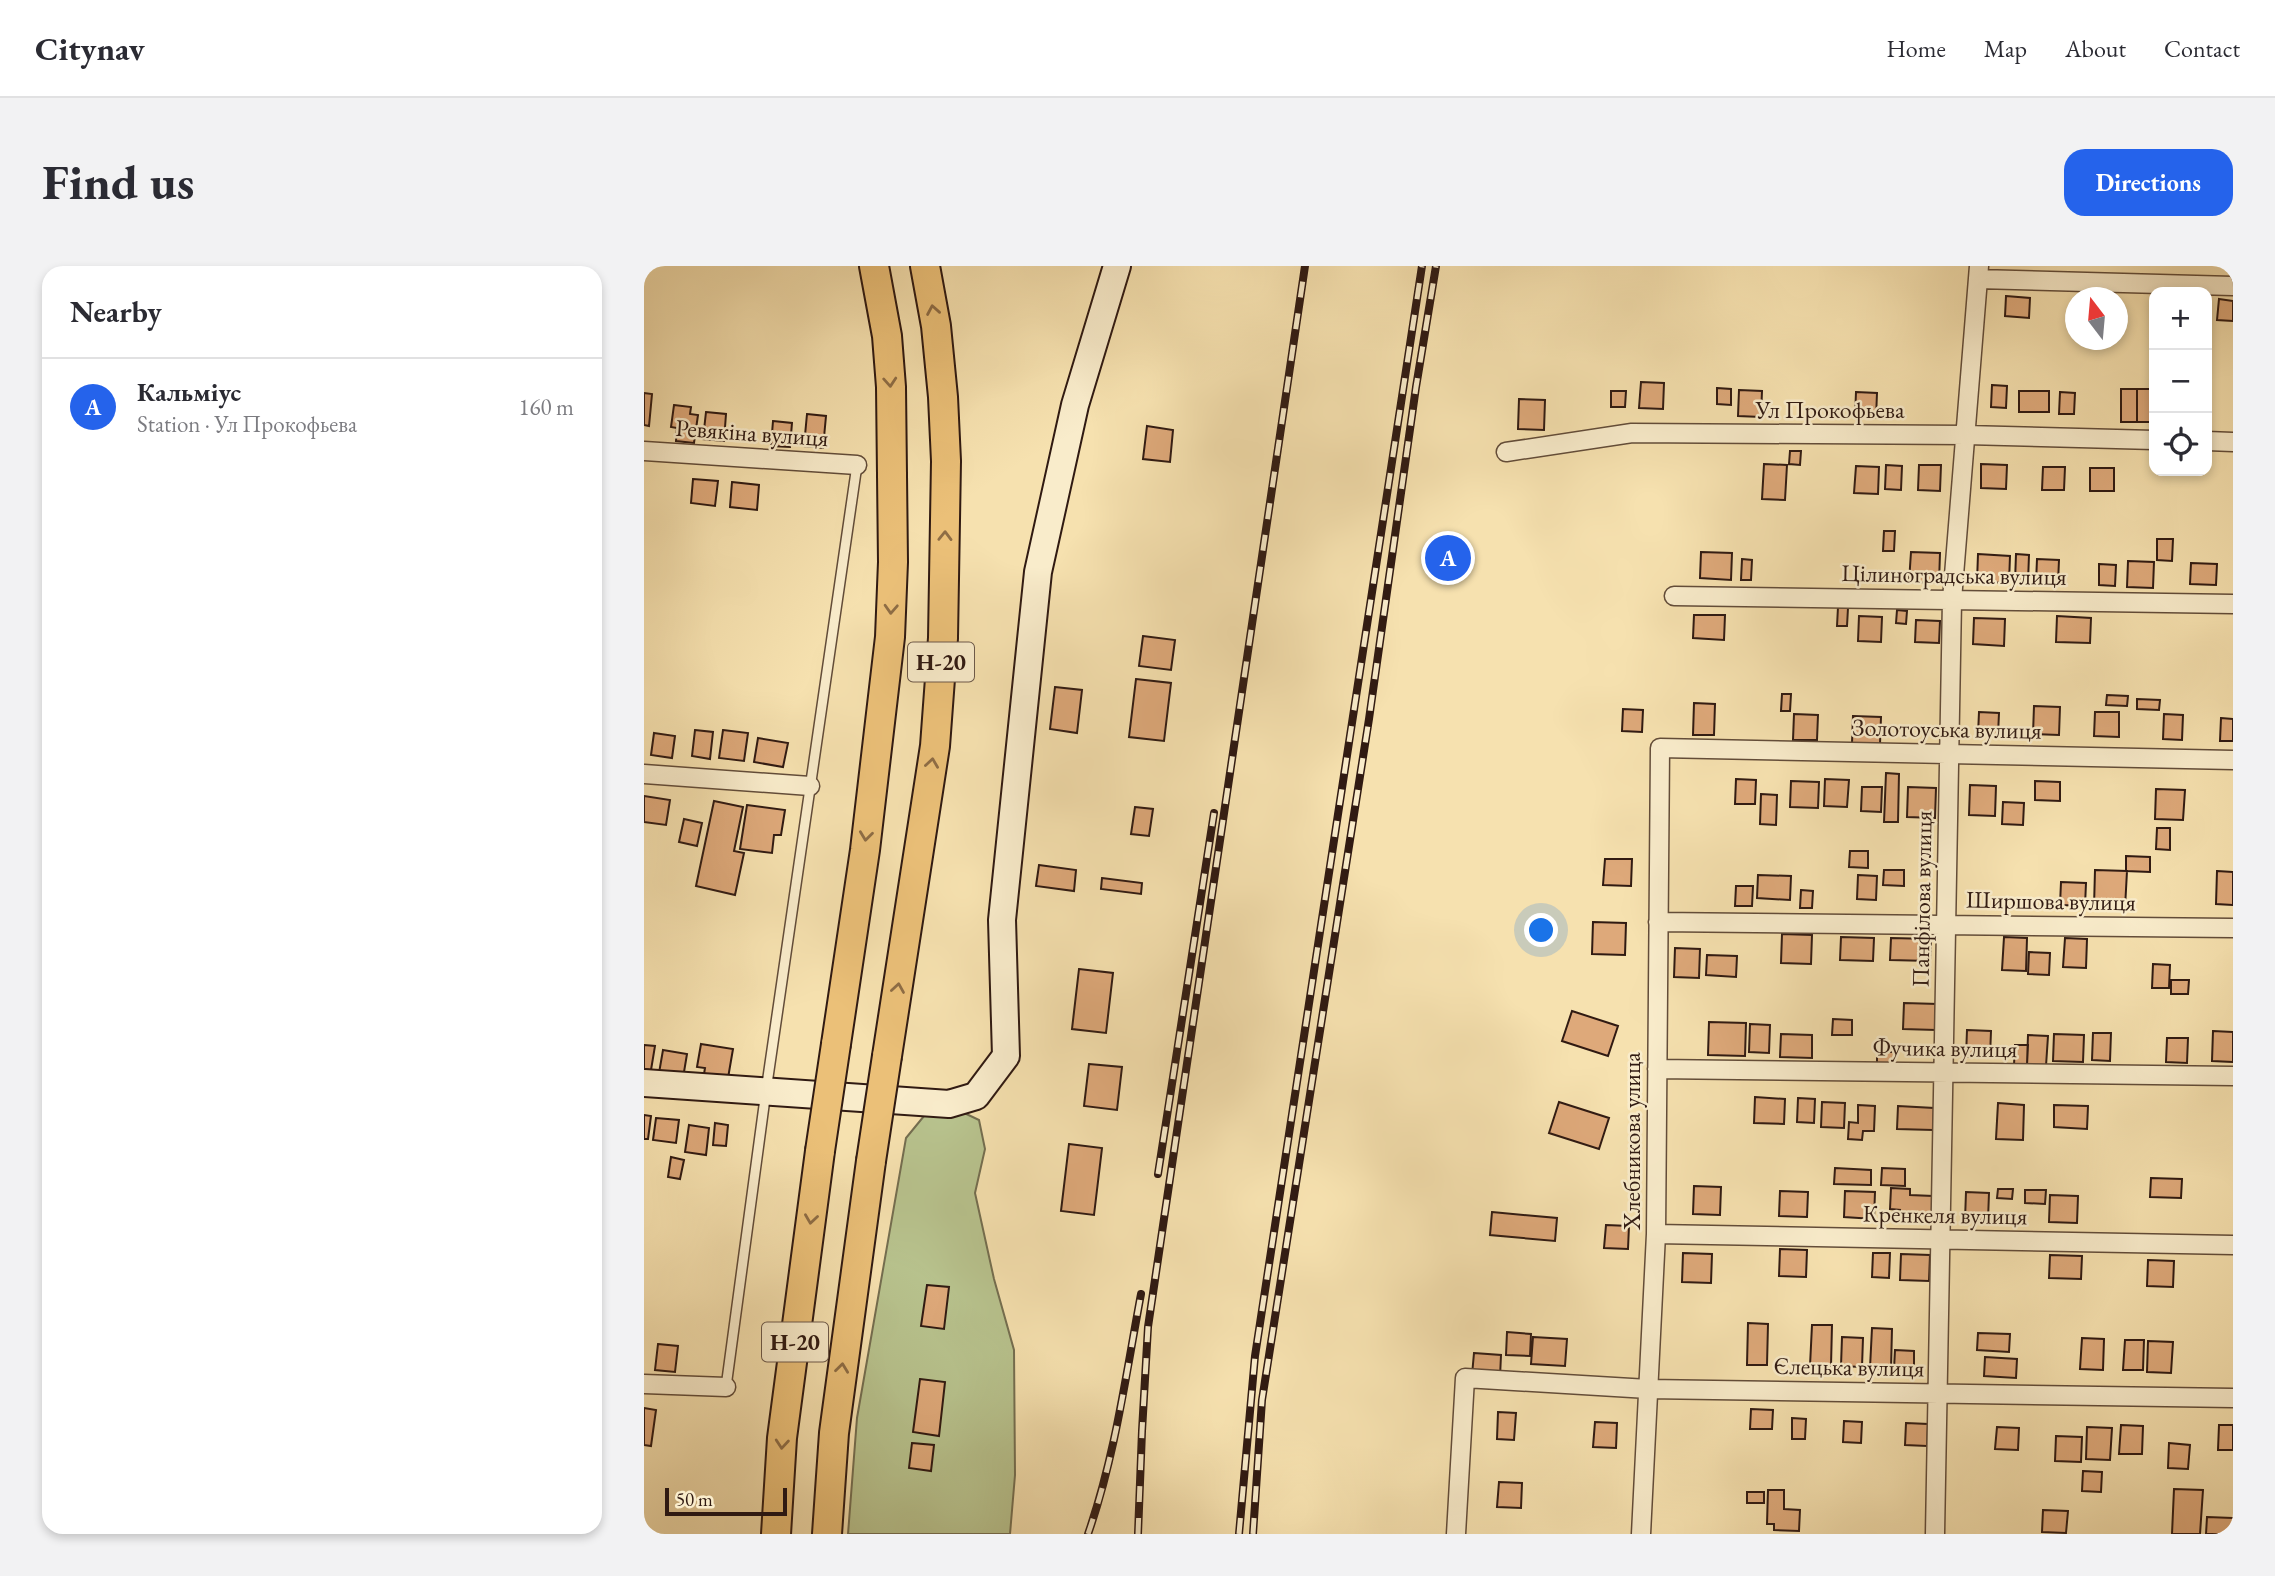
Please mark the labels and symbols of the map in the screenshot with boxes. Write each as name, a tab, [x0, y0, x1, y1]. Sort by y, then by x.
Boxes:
north arrow	[2065, 287, 2128, 350]
one-way arrow	[926, 304, 941, 316]
one-way arrow	[883, 377, 898, 388]
street label: Ул Прокофьева	[1754, 394, 1905, 425]
street label: Ревякiна вулиця	[674, 412, 830, 453]
one-way arrow	[937, 531, 953, 541]
pin: A	[1425, 532, 1471, 584]
street label: Цілиноградська вулиця	[1841, 557, 2067, 592]
one-way arrow	[884, 604, 899, 615]
road number: Н-20	[908, 642, 974, 682]
street label: Золотоуська вулиця	[1852, 711, 2042, 746]
one-way arrow	[925, 758, 940, 769]
street label: Панфілова вулиця	[1904, 810, 1939, 988]
one-way arrow	[859, 830, 874, 841]
street label: Ширшова вулиця	[1966, 884, 2137, 917]
your location	[1524, 913, 1558, 947]
one-way arrow	[890, 982, 905, 994]
street label: Фучика вулиця	[1872, 1031, 2018, 1064]
street label: Хлебникова улица	[1616, 1052, 1647, 1231]
street label: Кренкеля вулиця	[1862, 1198, 2028, 1231]
one-way arrow	[804, 1213, 819, 1224]
road number: Н-20	[762, 1322, 828, 1362]
street label: Єлецька вулиця	[1773, 1350, 1925, 1383]
one-way arrow	[834, 1363, 849, 1374]
one-way arrow	[775, 1439, 790, 1450]
scale bar	[665, 1485, 788, 1517]

